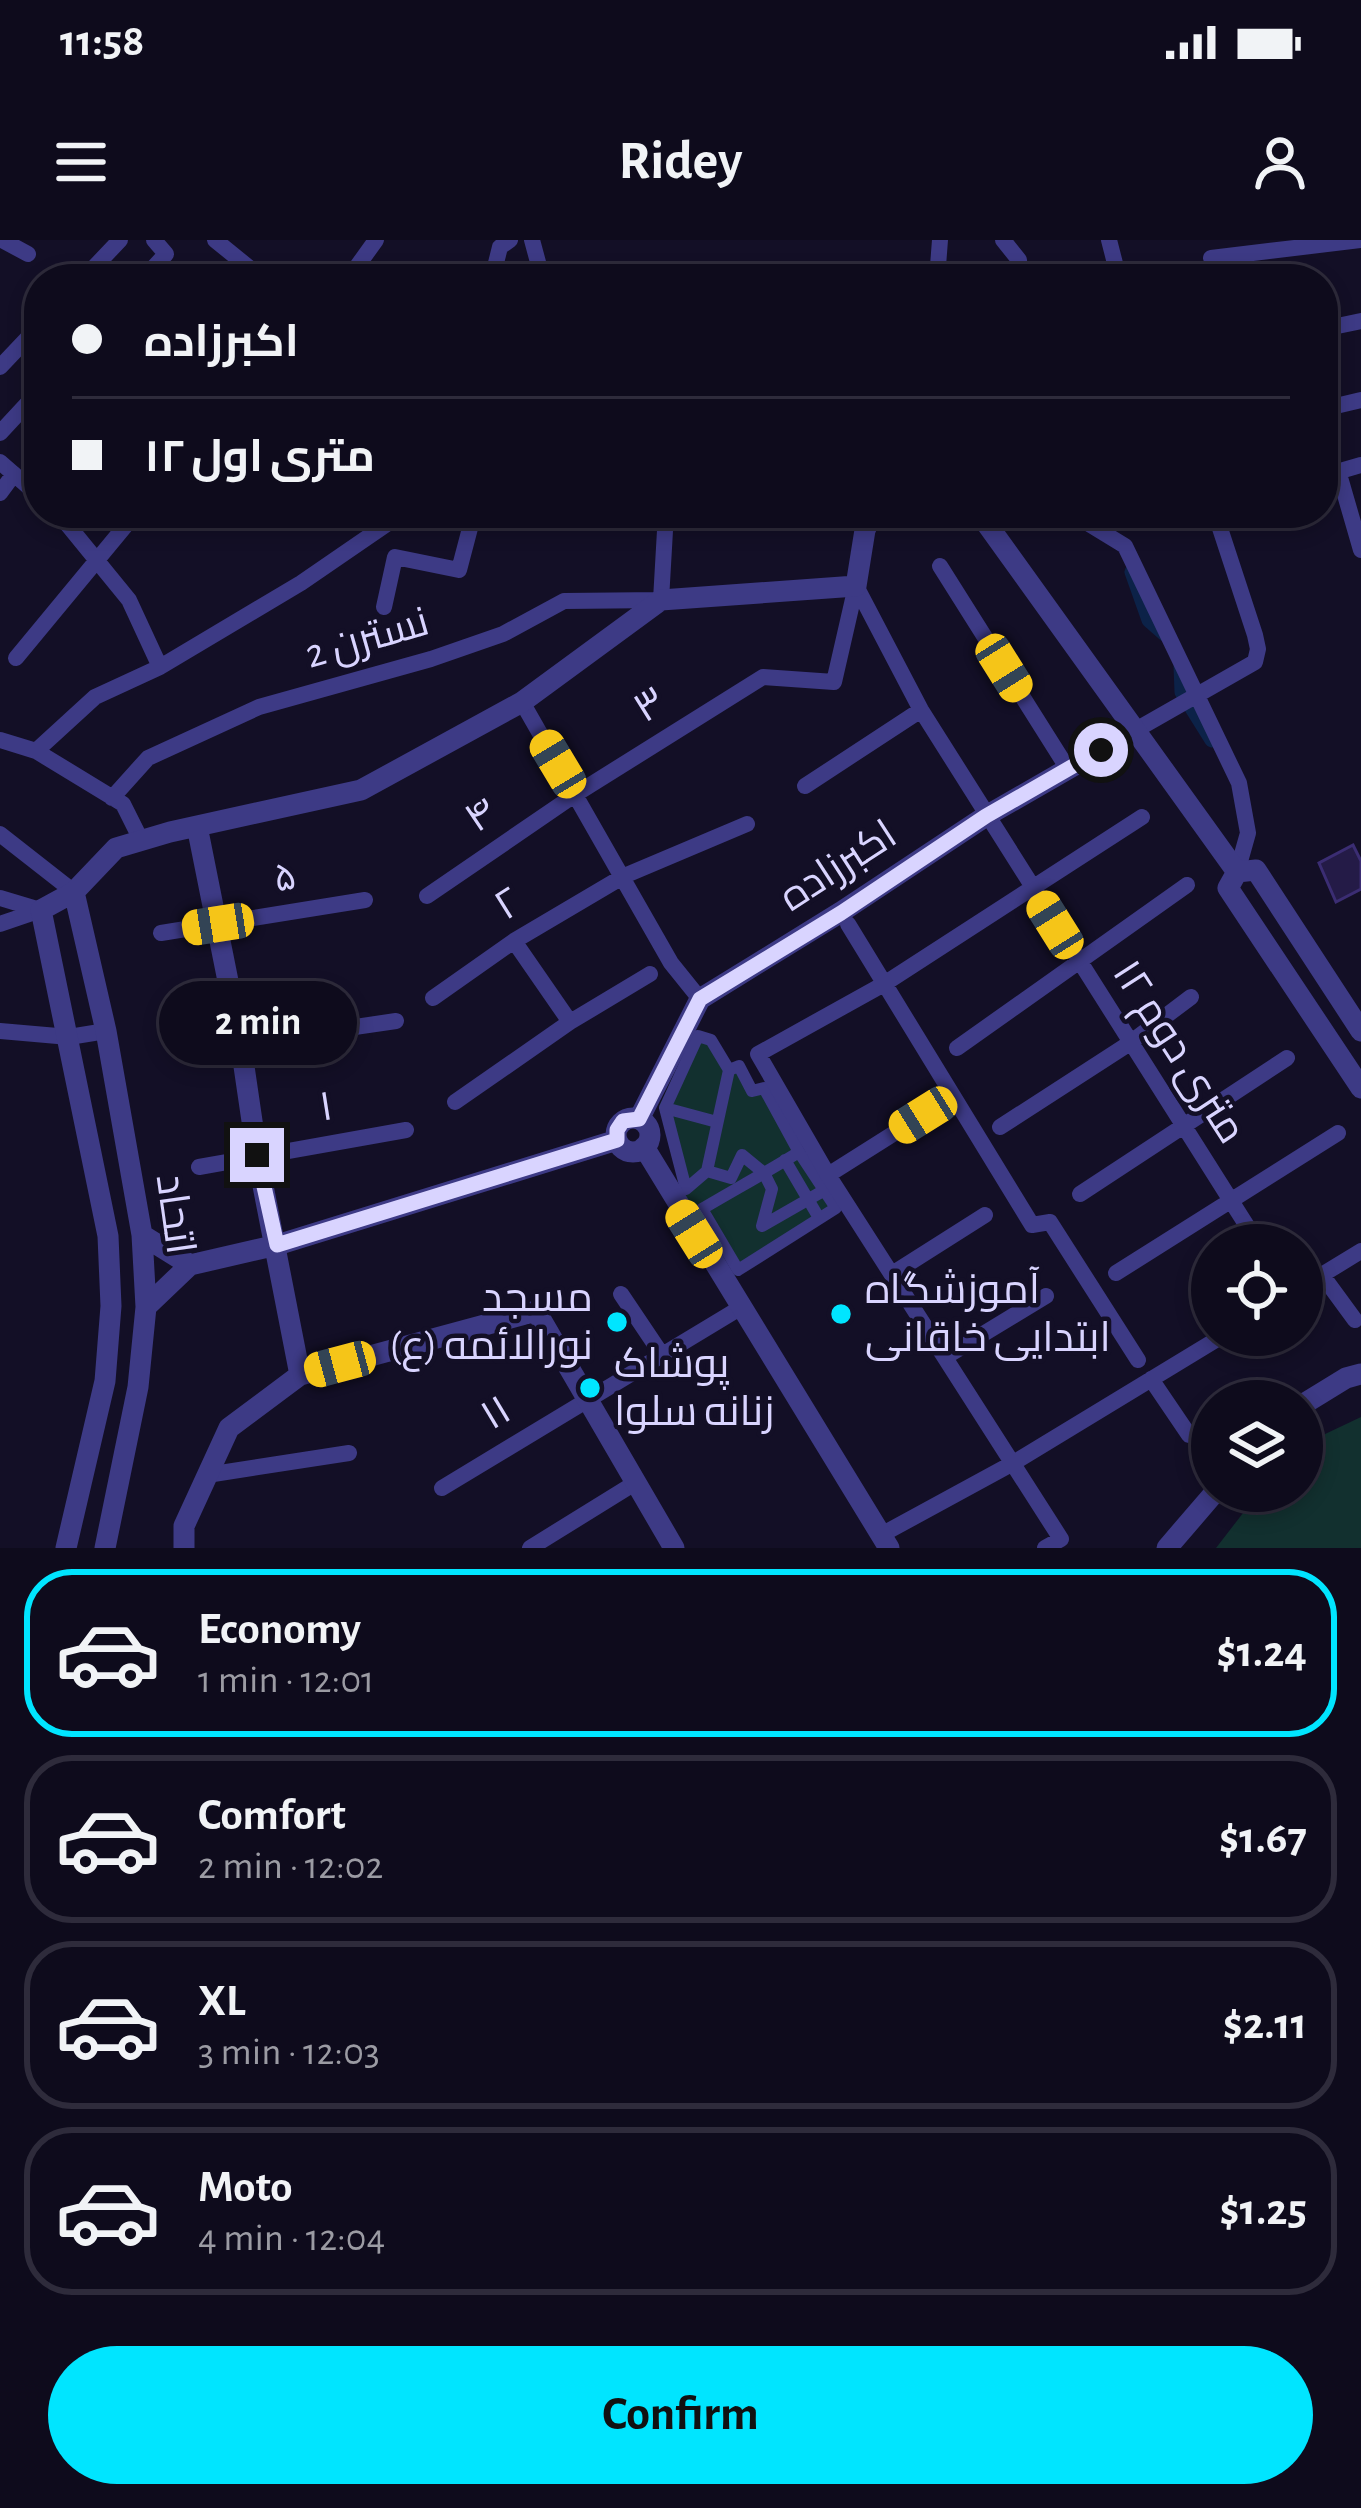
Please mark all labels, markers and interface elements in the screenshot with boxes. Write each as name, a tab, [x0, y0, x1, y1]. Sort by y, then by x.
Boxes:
text: 11:58	[60, 19, 144, 64]
icon: menu	[48, 129, 114, 195]
icon: person	[1247, 129, 1313, 195]
text: Ridey	[619, 135, 742, 189]
text: اکبرزاده	[144, 320, 299, 365]
text: ۱۲ متری اول	[144, 435, 375, 480]
street label: نسترن 2	[301, 600, 434, 678]
car	[970, 628, 1038, 708]
street label: ۳	[627, 680, 673, 730]
route start	[1074, 723, 1128, 777]
car	[524, 724, 592, 804]
street label: ۴	[458, 790, 504, 840]
street label: اکبرزاده	[772, 813, 904, 920]
street label: ۵	[270, 854, 300, 900]
street label: ۲	[487, 880, 529, 928]
car	[1021, 885, 1089, 965]
car	[180, 901, 256, 947]
street label: ۱۲ متری دوم	[1100, 953, 1253, 1154]
callout: 2 min	[158, 981, 356, 1065]
text: 2 min	[215, 1003, 301, 1042]
car	[883, 1081, 963, 1149]
street label: ۱	[316, 1085, 336, 1129]
route end	[230, 1128, 284, 1182]
street label: اتحاد	[149, 1171, 201, 1257]
car	[660, 1194, 728, 1274]
map controls	[1191, 1224, 1323, 1512]
button: locate	[1191, 1224, 1323, 1356]
place label: آموزشگاه ابتدایی خاقانی	[865, 1266, 1111, 1361]
place label: مسجد نورالائمه (ع)	[389, 1277, 593, 1372]
marker: آموزشگاه ابتدایی خاقانی	[828, 1301, 854, 1327]
marker: مسجد نورالائمه (ع)	[604, 1309, 630, 1335]
car	[301, 1337, 379, 1391]
place label: پوشاک زنانه سلوا	[614, 1343, 774, 1434]
marker: پوشاک زنانه سلوا	[577, 1375, 603, 1401]
button: layers	[1191, 1380, 1323, 1512]
street label: ۱۱	[474, 1388, 518, 1438]
icon: car	[54, 1599, 162, 1707]
text: Economy	[198, 1607, 361, 1652]
text: $1.24	[1216, 1630, 1307, 1675]
text: 1 min · 12:01	[198, 1661, 375, 1700]
icon: car	[54, 1785, 162, 1893]
text: Comfort	[198, 1793, 346, 1838]
text: $1.67	[1219, 1816, 1307, 1861]
text: 2 min · 12:02	[198, 1847, 383, 1886]
icon: car	[54, 1971, 162, 2079]
text: XL	[198, 1979, 246, 2024]
text: $2.11	[1223, 2002, 1307, 2047]
text: 3 min · 12:03	[198, 2033, 380, 2072]
icon: car	[54, 2157, 162, 2265]
text: Moto	[198, 2165, 293, 2210]
text: $1.25	[1220, 2188, 1307, 2233]
text: 4 min · 12:04	[198, 2219, 385, 2258]
button: Confirm	[48, 2346, 1313, 2484]

